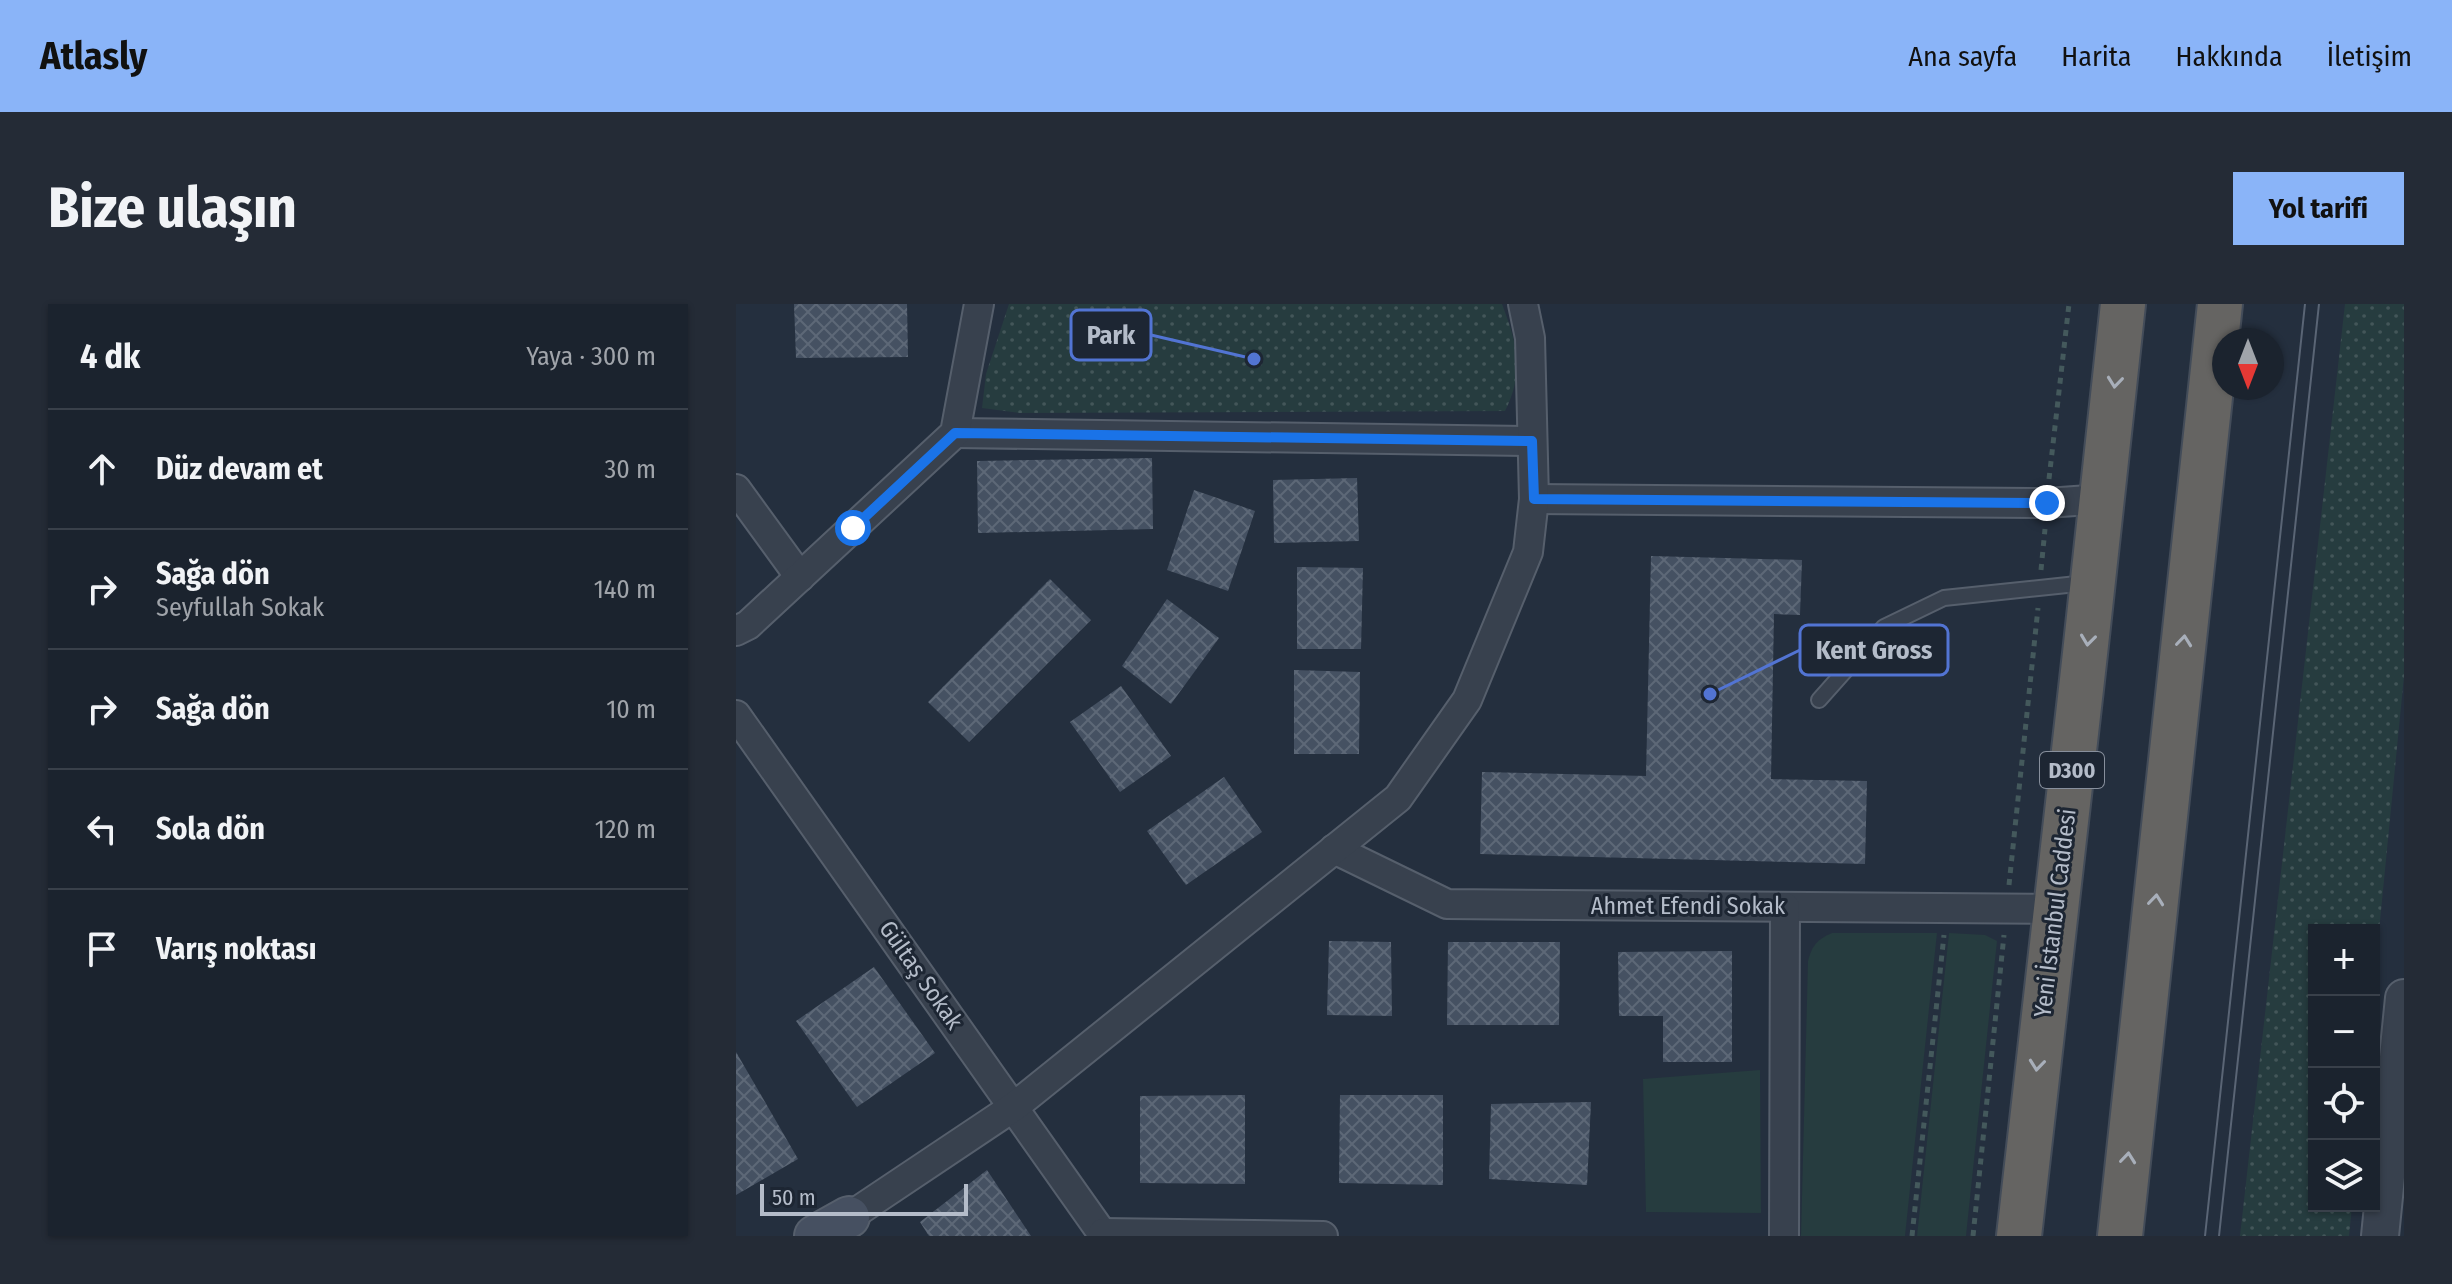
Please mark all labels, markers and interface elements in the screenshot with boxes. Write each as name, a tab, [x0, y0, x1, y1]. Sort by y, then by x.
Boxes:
text: Atlasly	[40, 33, 147, 79]
text: Ana sayfa	[1908, 40, 2017, 73]
text: Harita	[2061, 40, 2131, 73]
text: Hakkında	[2175, 40, 2283, 73]
text: İletişim	[2327, 40, 2412, 73]
button: Yol tarifi	[2233, 172, 2404, 245]
text: Bize ulaşın	[48, 175, 297, 242]
callout: Park	[1071, 310, 1151, 360]
text: Park	[1087, 320, 1136, 351]
north arrow	[2212, 328, 2284, 400]
text: 4 dk	[80, 336, 140, 377]
text: Yaya · 300 m	[526, 341, 656, 372]
one-way arrow	[2107, 375, 2124, 388]
icon: ahead	[80, 447, 124, 491]
text: Düz devam et	[156, 451, 323, 487]
text: 30 m	[605, 454, 656, 485]
route end	[2029, 485, 2065, 521]
route start	[835, 510, 871, 546]
text: Sağa dön	[156, 556, 270, 592]
icon: right	[80, 567, 124, 611]
text: 140 m	[594, 574, 656, 605]
text: Seyfullah Sokak	[156, 592, 324, 623]
callout: Kent Gross	[1800, 625, 1948, 675]
one-way arrow	[2079, 634, 2096, 647]
one-way arrow	[2175, 634, 2192, 647]
text: Kent Gross	[1816, 635, 1932, 666]
icon: right	[80, 687, 124, 731]
text: Sağa dön	[156, 691, 270, 727]
text: 10 m	[606, 694, 656, 725]
road number: D300	[2040, 752, 2104, 788]
icon: left	[80, 807, 124, 851]
street label: Yeni İstanbul Caddesi	[2028, 807, 2082, 1019]
text: Sola dön	[156, 811, 265, 847]
text: 120 m	[595, 814, 656, 845]
street label: Ahmet Efendi Sokak	[1591, 892, 1786, 920]
one-way arrow	[2148, 893, 2165, 906]
street label: Gültaş Sokak	[873, 915, 969, 1035]
map controls	[2308, 924, 2380, 1212]
button: +	[2308, 924, 2380, 996]
icon: arrive	[80, 927, 124, 971]
text: Varış noktası	[156, 931, 317, 967]
button: −	[2308, 996, 2380, 1068]
one-way arrow	[2029, 1059, 2046, 1072]
button: locate	[2308, 1068, 2380, 1140]
button: layers	[2308, 1140, 2380, 1212]
one-way arrow	[2120, 1152, 2137, 1165]
scale bar	[760, 1180, 968, 1216]
text: 50 m	[772, 1184, 816, 1211]

